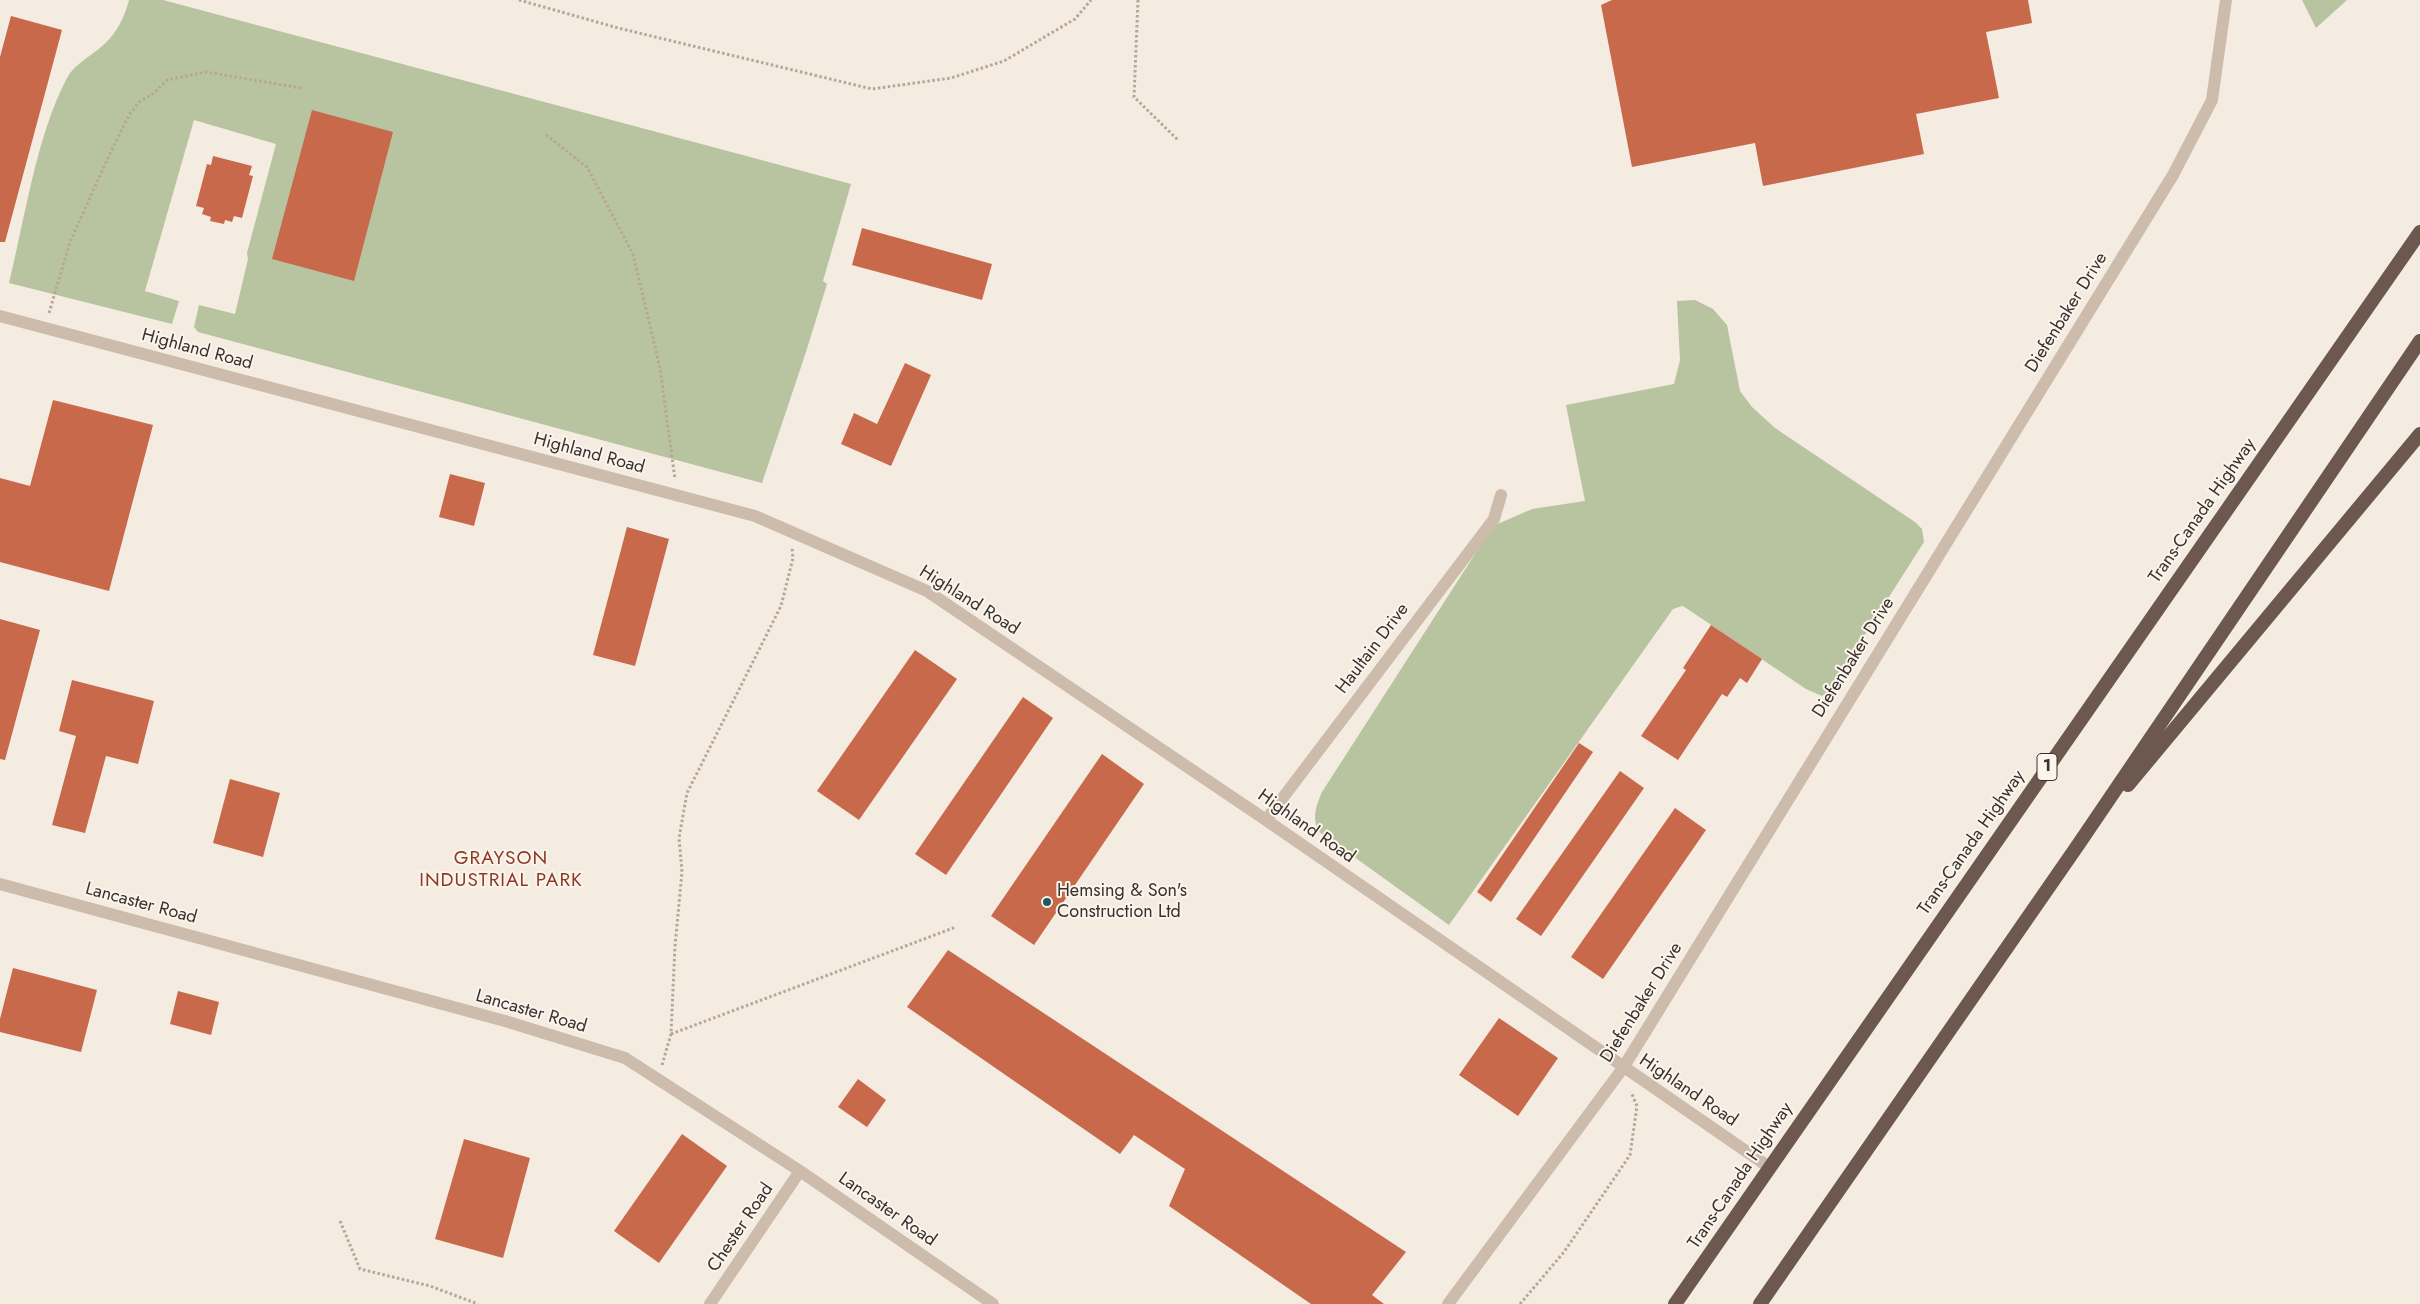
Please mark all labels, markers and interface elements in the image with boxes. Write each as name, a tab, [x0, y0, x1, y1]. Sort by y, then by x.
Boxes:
street label: Diefenbaker Drive	[2021, 249, 2113, 377]
street label: Highland Road	[139, 325, 255, 375]
street label: Highland Road	[531, 429, 647, 479]
street label: Trans-Canada Highway	[2145, 435, 2261, 587]
street label: Highland Road	[915, 562, 1023, 640]
street label: Diefenbaker Drive	[1808, 594, 1900, 722]
street label: Haultain Drive	[1332, 600, 1414, 698]
road number: 1	[2037, 754, 2057, 780]
street label: Trans-Canada Highway	[1914, 767, 2030, 919]
street label: Highland Road	[1253, 785, 1359, 869]
district label: GRAYSON INDUSTRIAL PARK	[417, 848, 585, 892]
street label: Lancaster Road	[83, 879, 199, 929]
place label: Hemsing & Son's Construction Ltd	[1057, 881, 1187, 924]
marker: Hemsing & Son's Construction Ltd	[1041, 896, 1053, 908]
street label: Diefenbaker Drive	[1596, 939, 1688, 1067]
street label: Lancaster Road	[473, 986, 589, 1038]
street label: Highland Road	[1635, 1050, 1741, 1132]
street label: Trans-Canada Highway	[1684, 1099, 1798, 1253]
street label: Lancaster Road	[834, 1168, 940, 1252]
street label: Chester Road	[703, 1180, 779, 1276]

